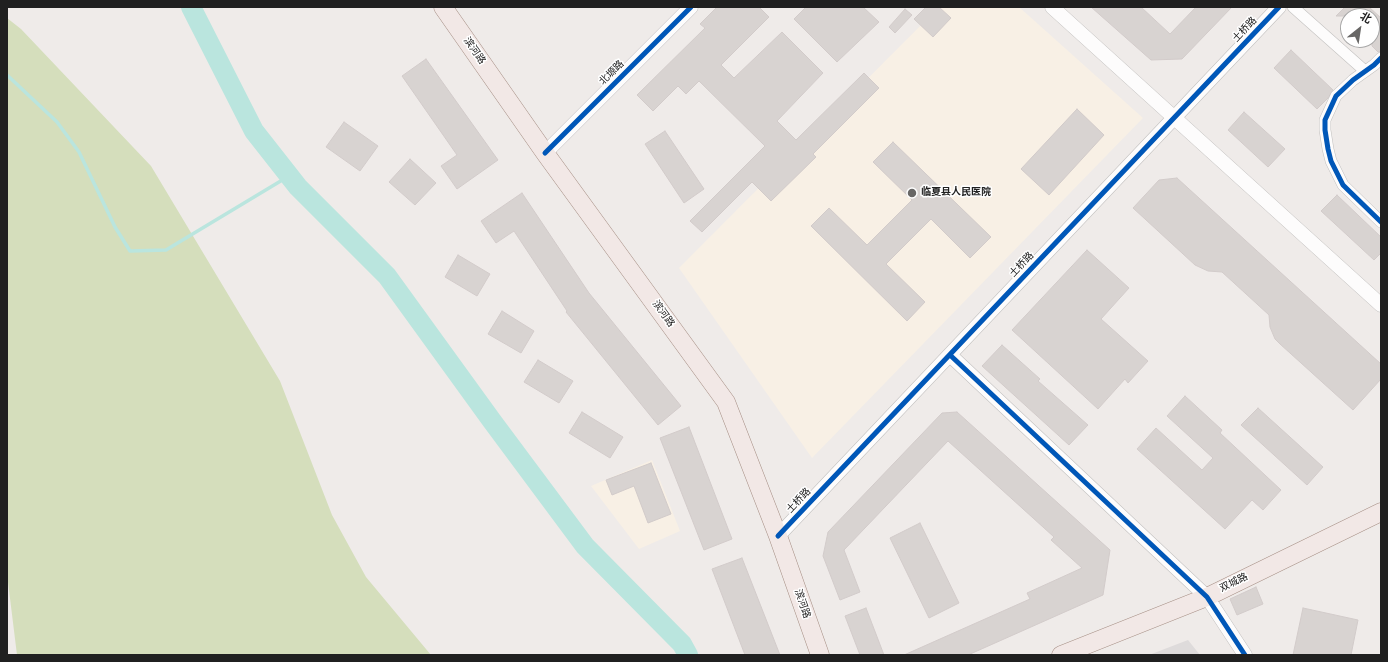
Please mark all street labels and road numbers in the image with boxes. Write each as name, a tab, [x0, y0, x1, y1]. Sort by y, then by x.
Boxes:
street label: 土桥路	[1230, 15, 1260, 45]
street label: 滨河路	[460, 35, 488, 67]
street label: 北塬路	[597, 58, 627, 88]
street label: 土桥路	[1007, 250, 1037, 280]
street label: 滨河路	[649, 298, 677, 330]
street label: 土桥路	[784, 486, 814, 516]
street label: 双城路	[1218, 571, 1250, 595]
street label: 滨河路	[791, 588, 813, 620]

